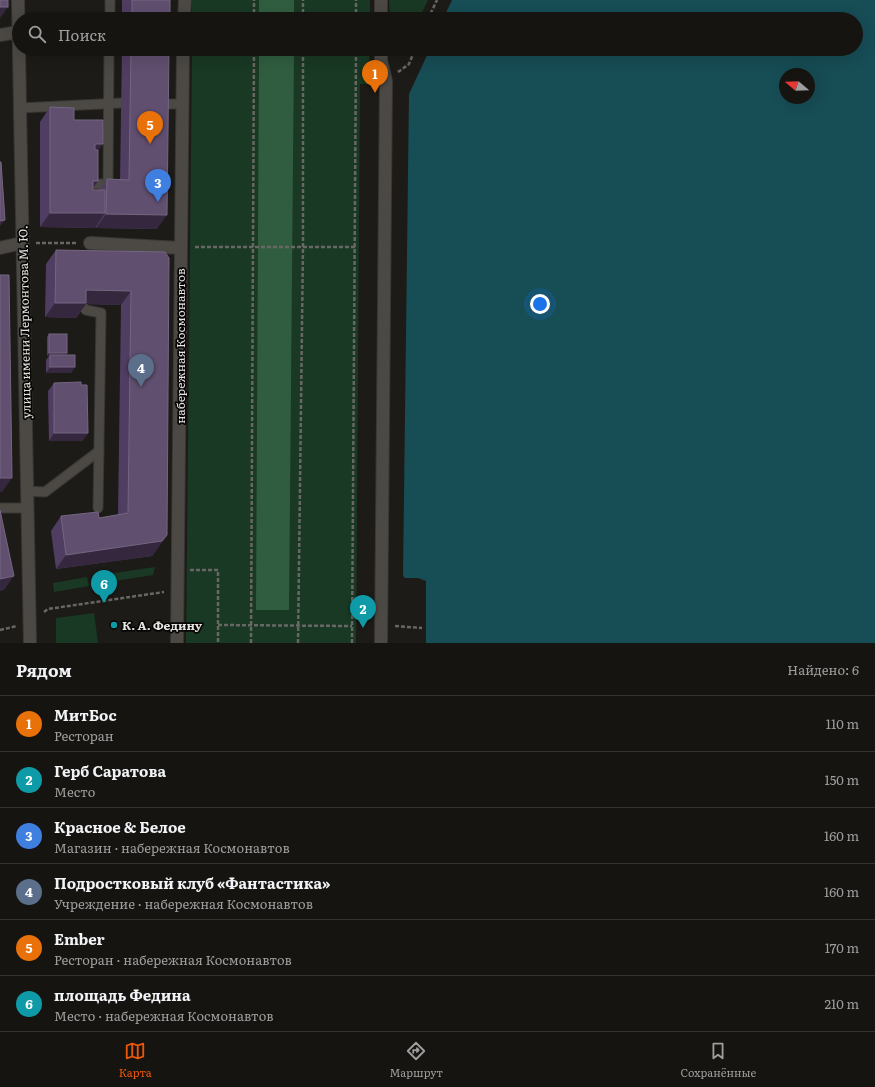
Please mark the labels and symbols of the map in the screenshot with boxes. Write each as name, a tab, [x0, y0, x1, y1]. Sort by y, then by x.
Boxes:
pin: 1	[362, 60, 388, 93]
north arrow	[779, 68, 815, 104]
pin: 5	[137, 111, 163, 144]
pin: 3	[145, 169, 171, 202]
street label: улица имени Лермонтова М. Ю.	[13, 225, 35, 419]
street label: набережная Космонавтов	[171, 268, 189, 424]
your location	[530, 294, 550, 314]
pin: 4	[128, 354, 154, 387]
pin: 6	[91, 570, 117, 603]
pin: 2	[350, 595, 376, 628]
place label: К. А. Федину	[122, 616, 203, 634]
marker: К. А. Федину	[109, 620, 119, 630]

